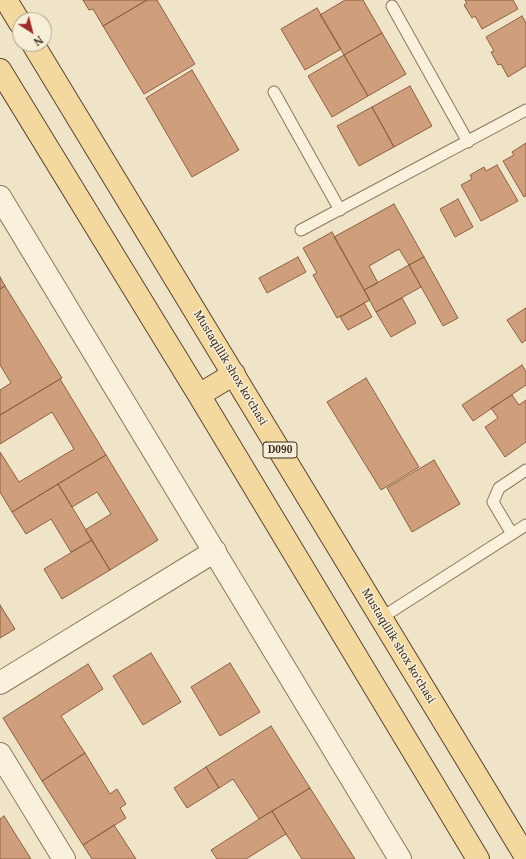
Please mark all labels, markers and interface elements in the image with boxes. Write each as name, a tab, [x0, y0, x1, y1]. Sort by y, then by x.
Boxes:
north arrow	[12, 12, 52, 52]
text: N	[31, 33, 47, 50]
street label: Mustaqillik shox ko'chasi	[190, 308, 270, 428]
road number: D090	[263, 442, 297, 458]
street label: Mustaqillik shox ko'chasi	[358, 586, 438, 706]

